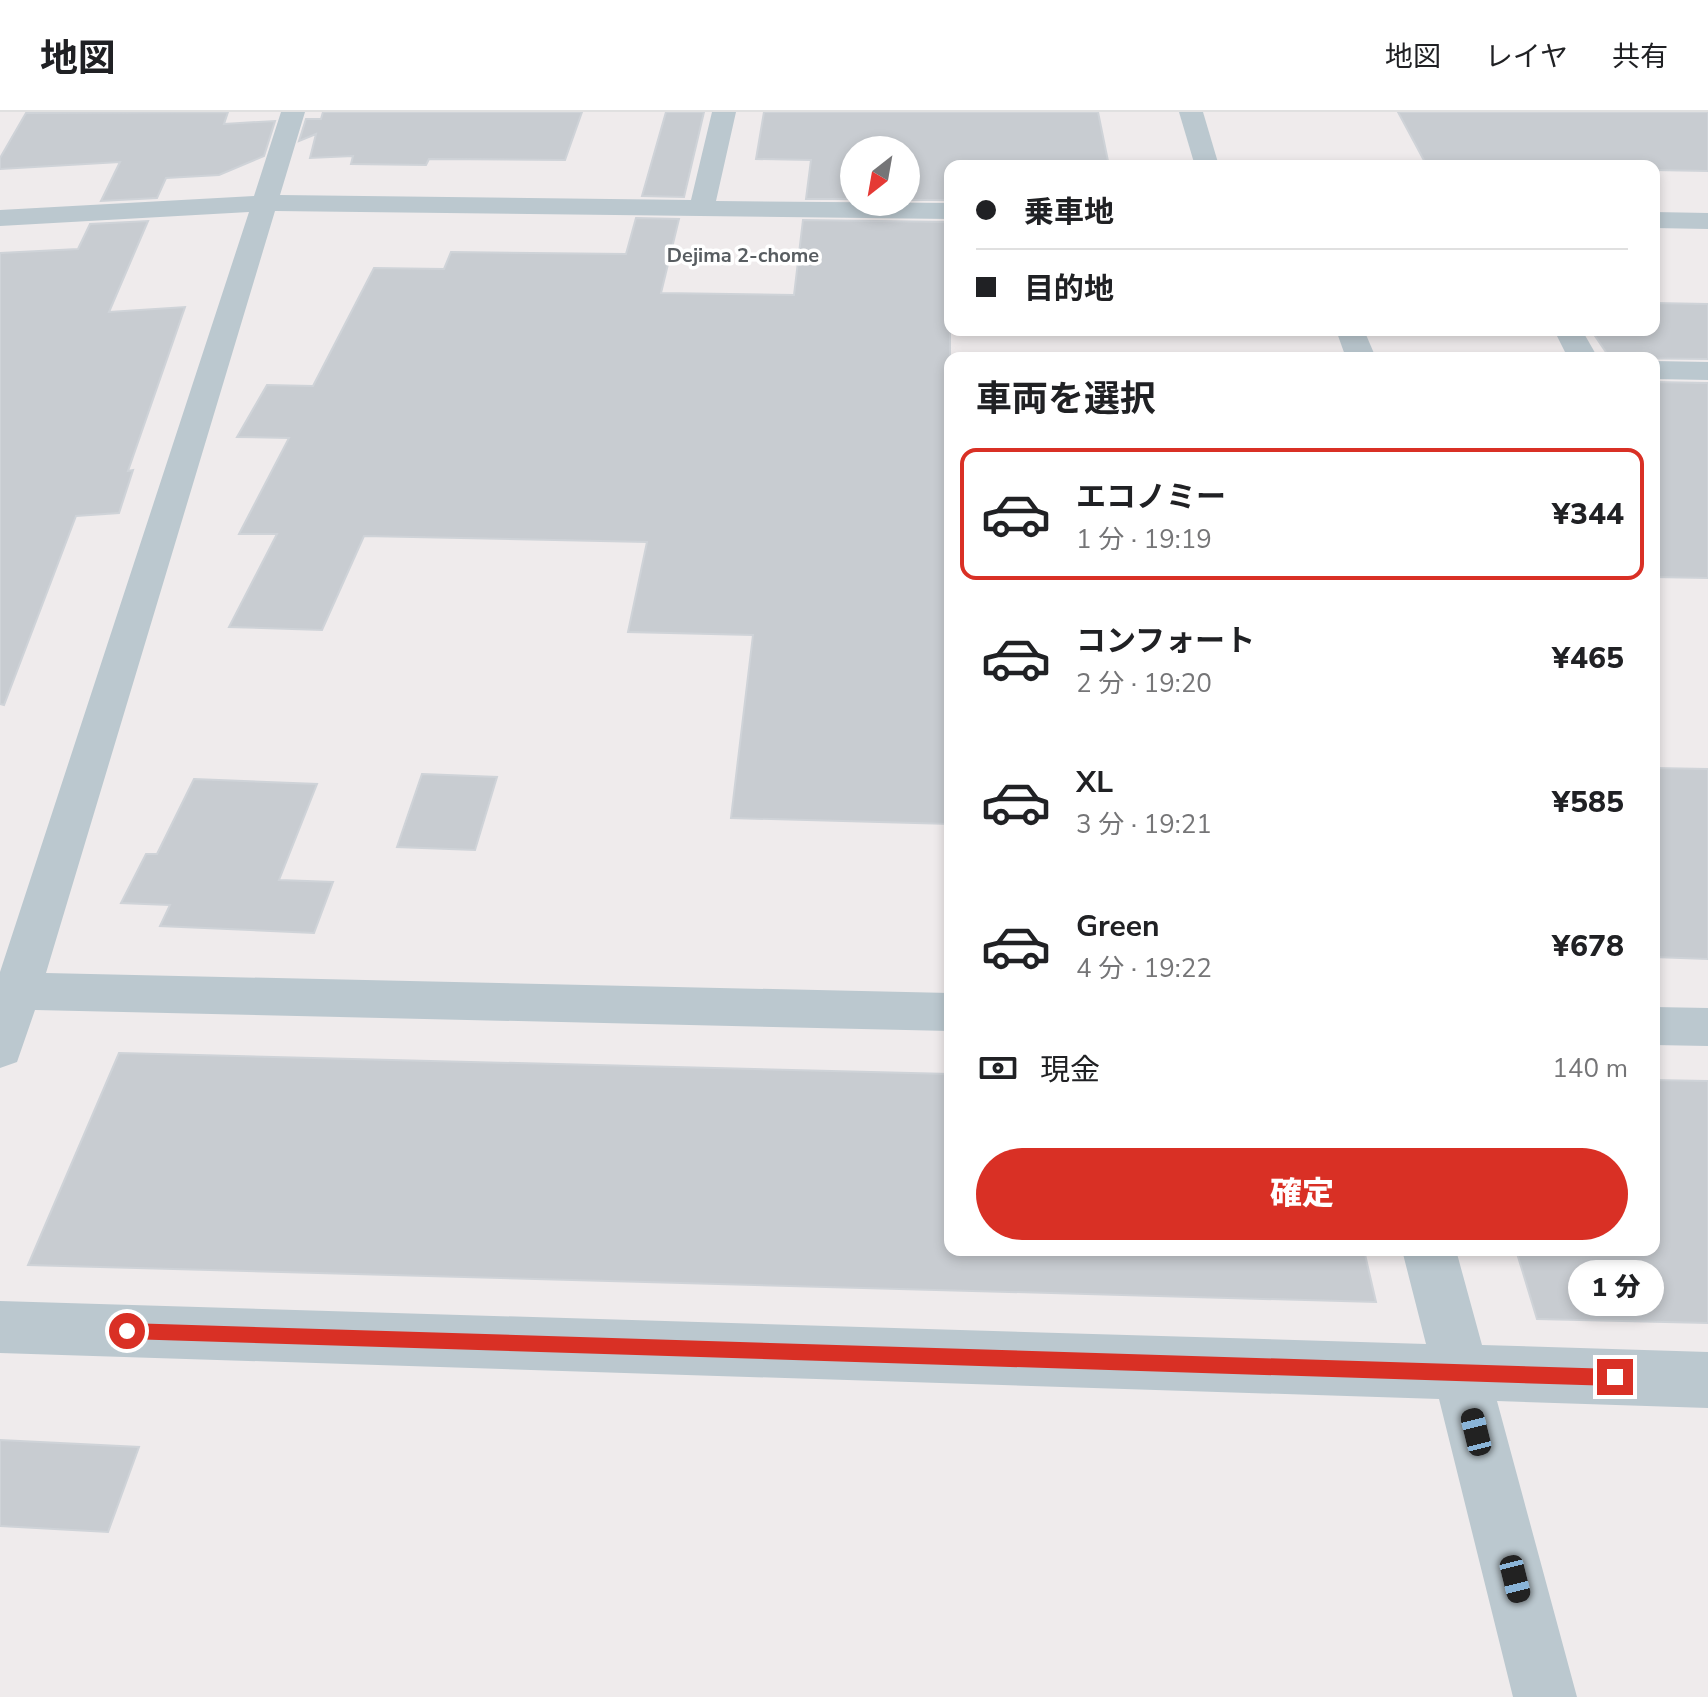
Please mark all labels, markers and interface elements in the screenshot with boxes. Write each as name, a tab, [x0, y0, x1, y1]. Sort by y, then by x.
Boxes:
text: 地図	[40, 33, 116, 84]
text: 地図	[1385, 38, 1441, 76]
text: レイヤ	[1485, 38, 1568, 76]
text: 共有	[1612, 38, 1668, 76]
north arrow	[840, 136, 920, 216]
map controls	[840, 136, 920, 216]
text: 乗車地	[1024, 192, 1114, 233]
district label: Dejima 2-chome	[667, 242, 819, 269]
text: 目的地	[1024, 269, 1114, 310]
text: 車両を選択	[976, 375, 1156, 424]
text: エコノミー	[1076, 477, 1226, 518]
icon: car	[980, 478, 1052, 550]
text: ¥344	[1552, 494, 1624, 535]
text: 1 分 · 19:19	[1076, 522, 1212, 557]
text: コンフォート	[1076, 621, 1255, 662]
icon: car	[980, 622, 1052, 694]
text: ¥465	[1552, 638, 1624, 679]
text: 2 分 · 19:20	[1076, 666, 1212, 701]
text: XL	[1076, 762, 1113, 803]
icon: car	[980, 766, 1052, 838]
text: ¥585	[1552, 782, 1624, 823]
text: 3 分 · 19:21	[1076, 807, 1212, 842]
text: Green	[1076, 906, 1160, 947]
icon: car	[980, 910, 1052, 982]
text: ¥678	[1552, 926, 1624, 967]
text: 4 分 · 19:22	[1076, 951, 1212, 986]
icon: cash	[976, 1046, 1020, 1090]
text: 現金	[1040, 1050, 1100, 1091]
text: 140 m	[1552, 1051, 1628, 1086]
button: 確定	[976, 1148, 1628, 1240]
callout: 1 分	[1567, 1261, 1663, 1317]
text: 1 分	[1592, 1270, 1640, 1305]
route start	[109, 1313, 145, 1349]
route end	[1597, 1359, 1633, 1395]
car	[1459, 1406, 1493, 1458]
car	[1498, 1553, 1532, 1605]

